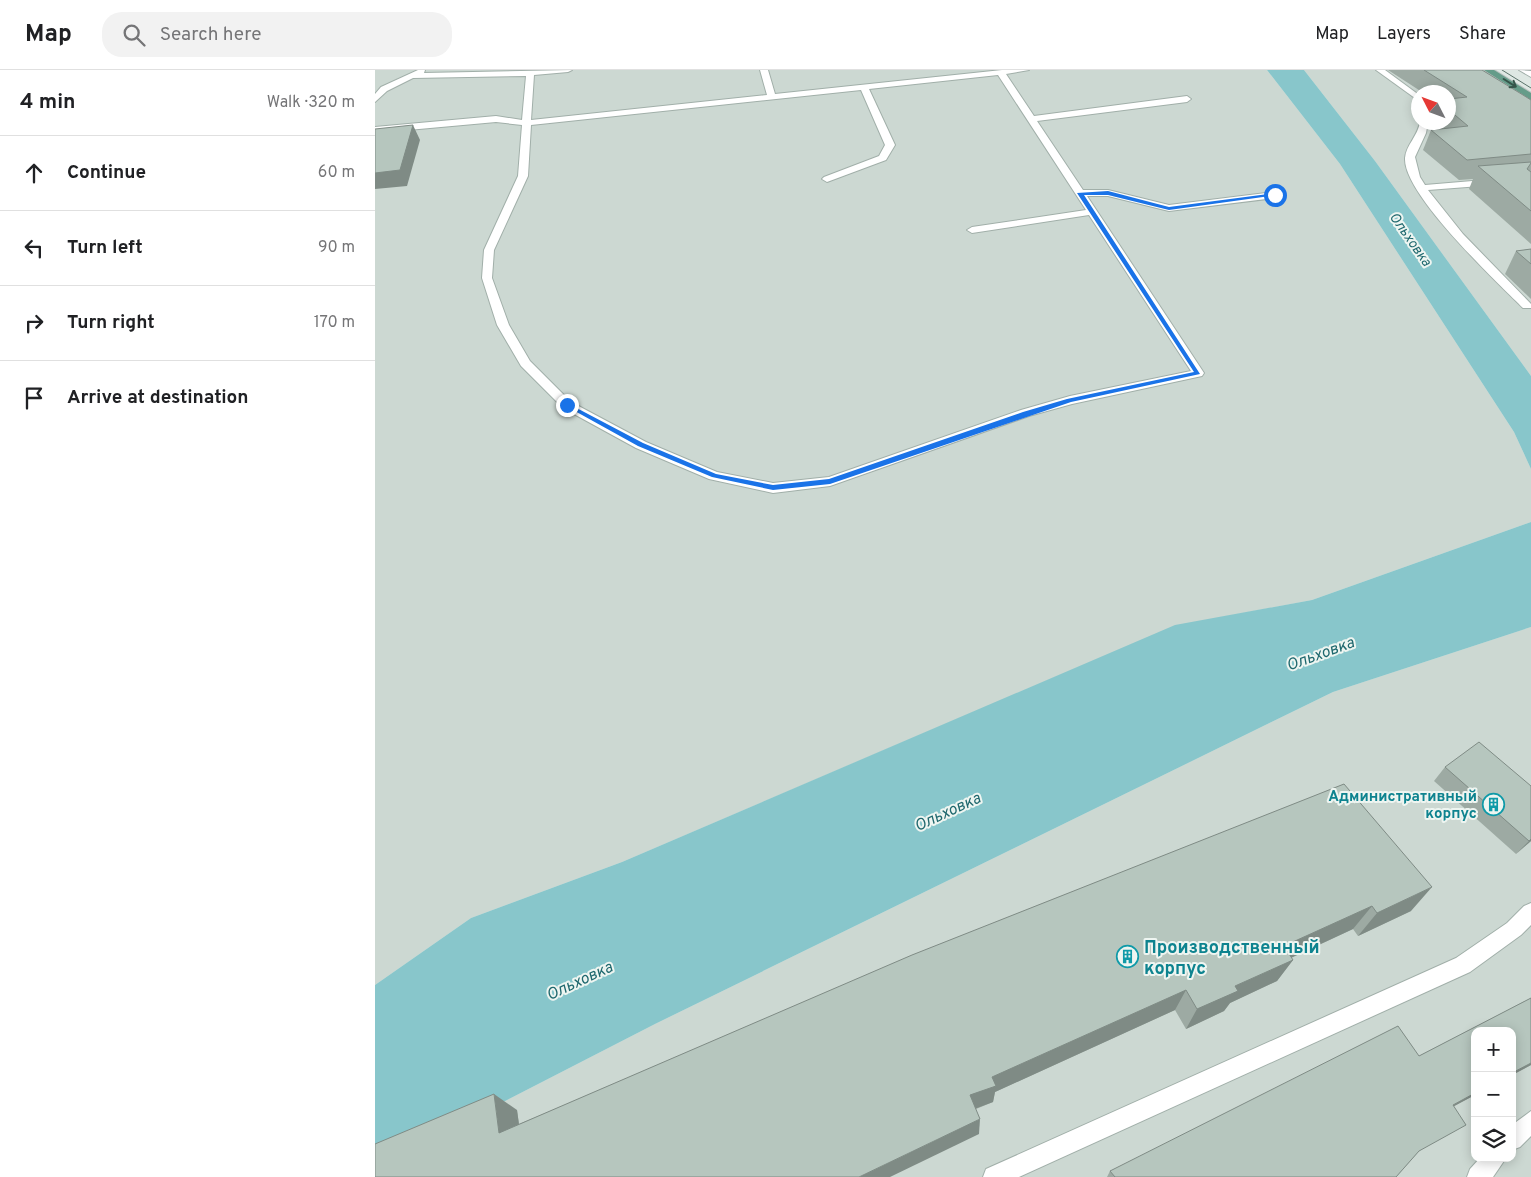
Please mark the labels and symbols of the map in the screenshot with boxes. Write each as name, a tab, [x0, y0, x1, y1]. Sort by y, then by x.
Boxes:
one-way arrow	[1502, 79, 1516, 89]
north arrow	[1411, 85, 1456, 130]
route start	[1264, 184, 1287, 207]
water label: Ольховка	[1385, 210, 1435, 271]
route end	[556, 394, 579, 417]
water label: Ольховка	[1284, 633, 1358, 676]
water label: Ольховка	[912, 788, 985, 837]
place label: Административный корпус	[1328, 788, 1477, 824]
building icon: Административный корпус	[1481, 793, 1505, 817]
place label: Производственный корпус	[1144, 937, 1320, 981]
building icon: Производственный корпус	[1116, 945, 1140, 969]
water label: Ольховка	[544, 957, 617, 1006]

